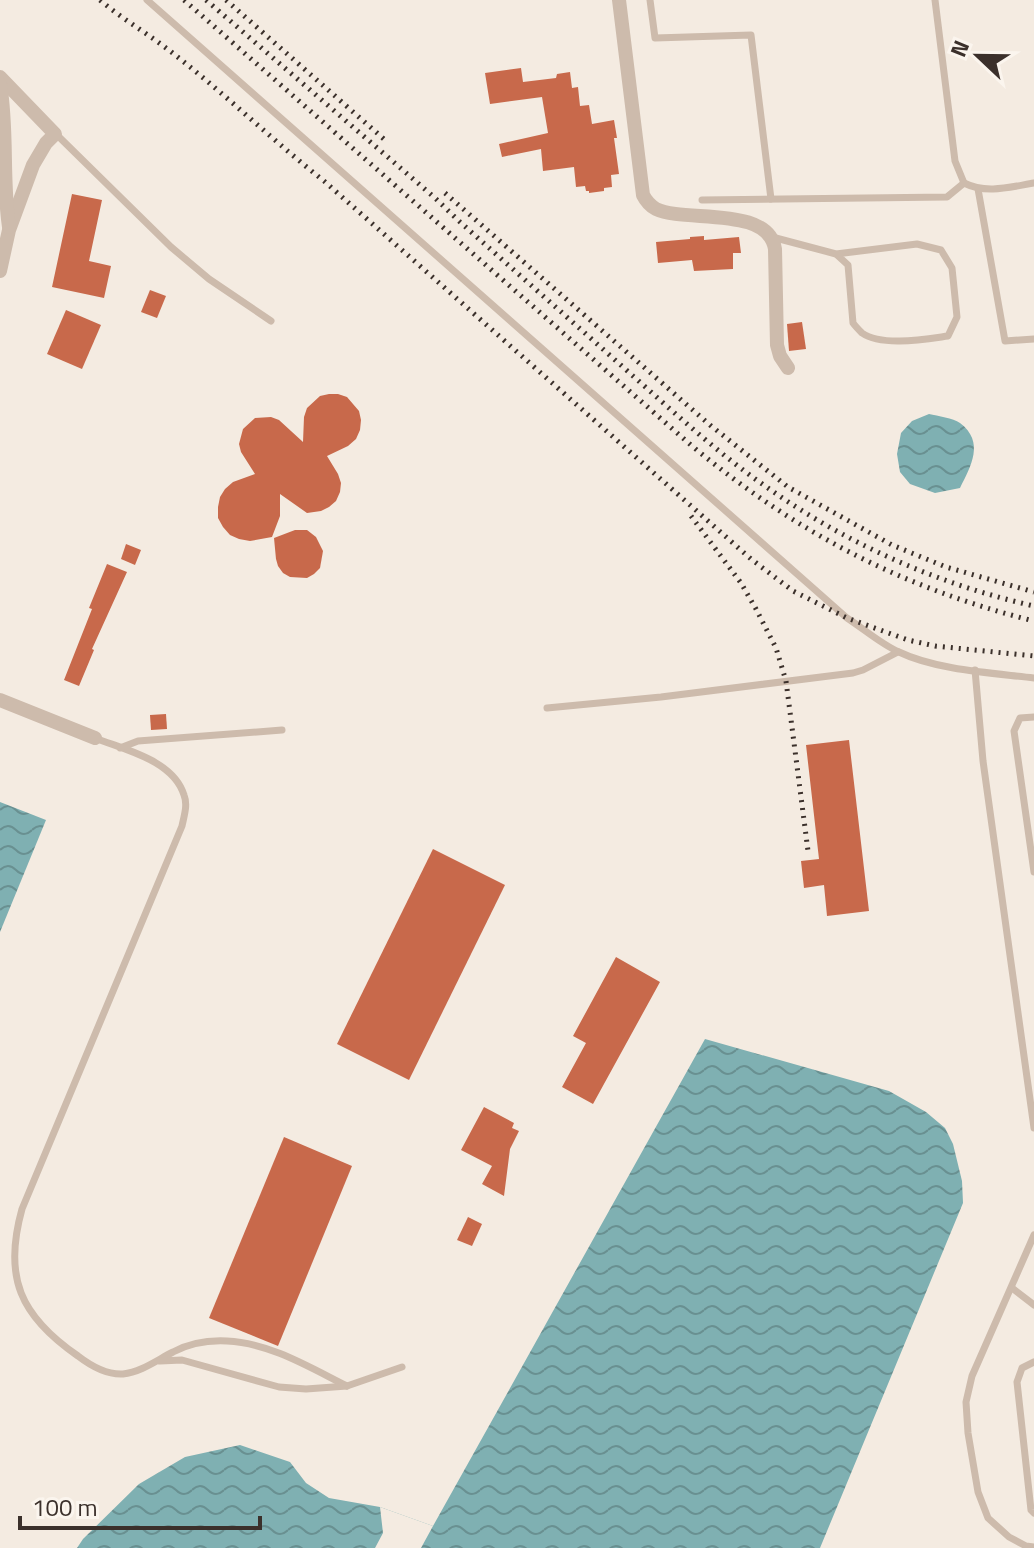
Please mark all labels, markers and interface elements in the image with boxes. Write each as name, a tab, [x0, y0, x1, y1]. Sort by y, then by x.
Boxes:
north arrow	[938, 16, 1018, 96]
text: N	[941, 35, 978, 62]
scale bar	[20, 1480, 260, 1530]
text: 100 m	[32, 1489, 98, 1525]

